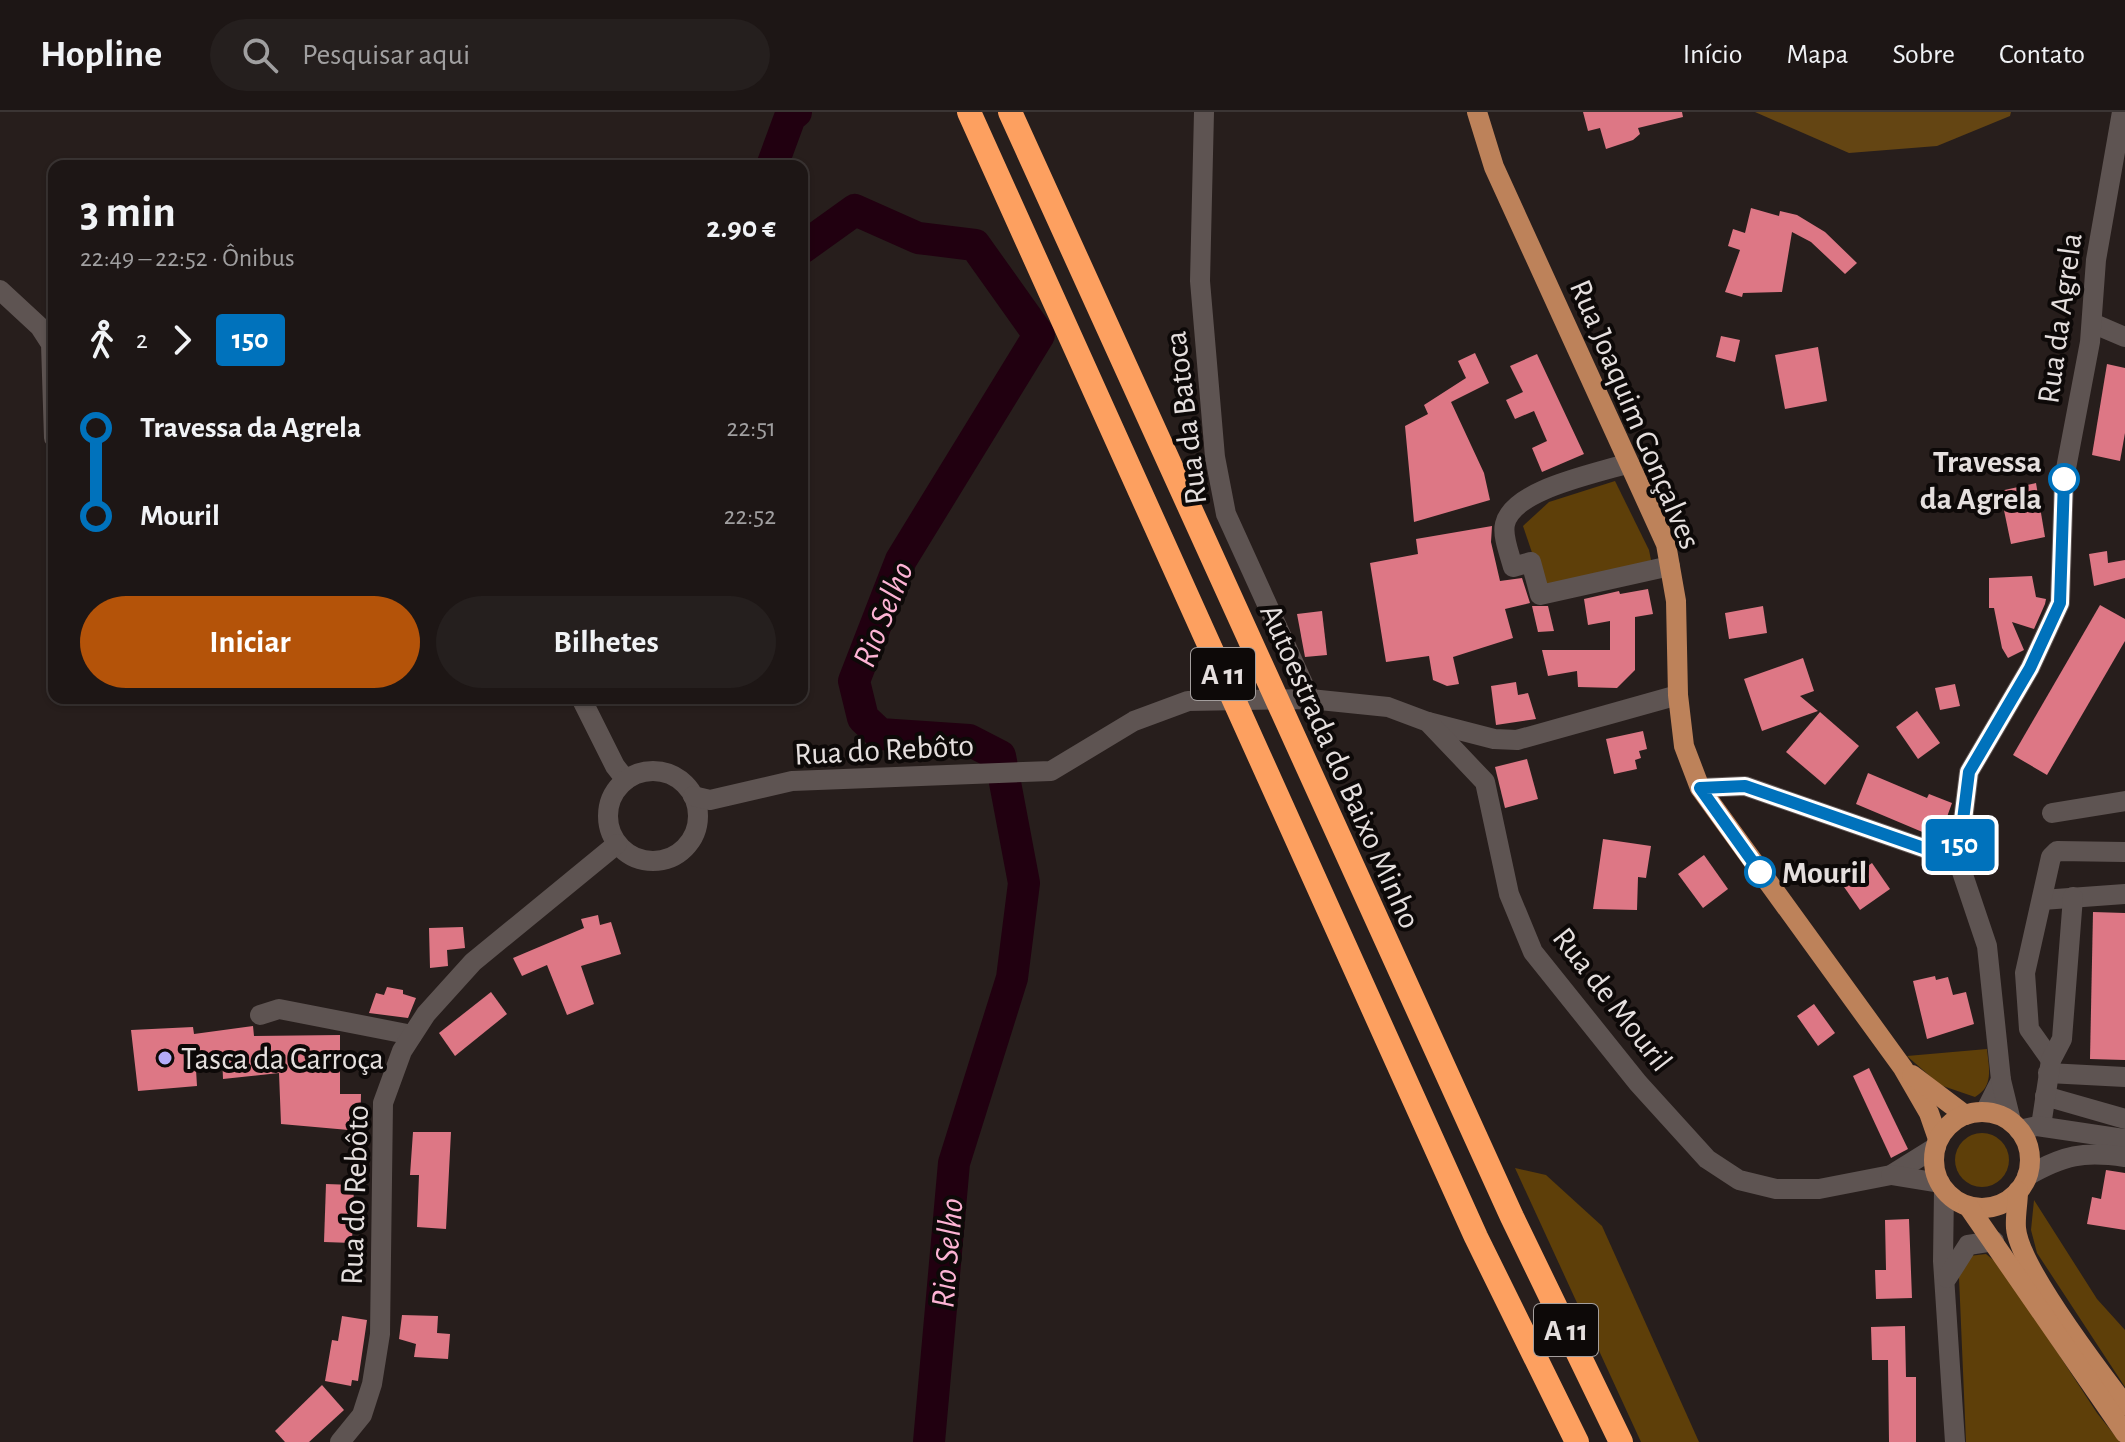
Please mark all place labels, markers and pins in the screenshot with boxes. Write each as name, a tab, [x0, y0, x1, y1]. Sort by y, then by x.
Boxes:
place label: Travessa da Agrela	[1920, 446, 2042, 515]
marker: Travessa da Agrela	[2049, 464, 2079, 494]
marker: Mouril	[1745, 857, 1775, 887]
place label: Mouril	[1782, 857, 1867, 889]
place label: Tasca da Carroça	[181, 1043, 384, 1075]
marker: Tasca da Carroça	[156, 1049, 174, 1067]

